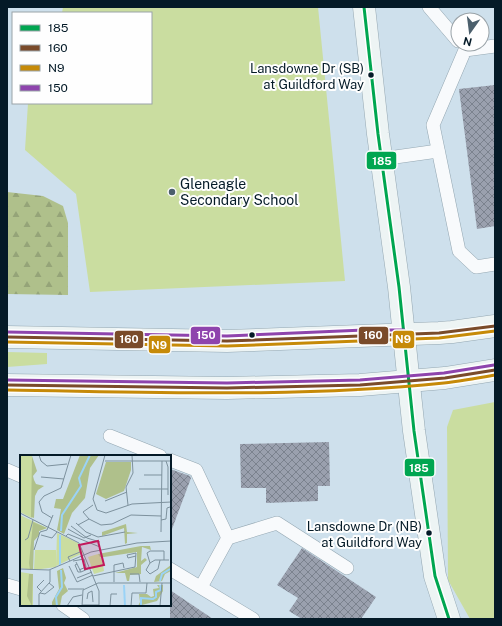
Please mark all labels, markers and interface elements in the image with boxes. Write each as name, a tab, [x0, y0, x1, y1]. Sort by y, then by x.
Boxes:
legend	[12, 12, 152, 104]
north arrow	[450, 12, 490, 52]
text: 185	[48, 21, 69, 35]
text: N	[462, 35, 473, 49]
text: 160	[48, 41, 68, 55]
text: N9	[48, 61, 65, 75]
place label: Lansdowne Dr (SB) at Guildford Way	[250, 61, 364, 92]
marker: Lansdowne Dr (SB) at Guildford Way	[366, 70, 376, 80]
text: 150	[48, 81, 68, 95]
line badge: 185	[366, 151, 397, 170]
text: 185	[372, 155, 392, 167]
place label: Gleneagle Secondary School	[180, 176, 299, 208]
marker: Gleneagle Secondary School	[167, 187, 177, 197]
line badge: 150	[190, 326, 221, 345]
line badge: 160	[358, 326, 389, 345]
text: 150	[196, 329, 216, 341]
text: 160	[363, 329, 383, 341]
line badge: 160	[114, 330, 144, 349]
unlabelled marker	[247, 330, 257, 340]
line badge: N9	[392, 330, 415, 349]
text: 160	[119, 333, 139, 345]
text: N9	[395, 333, 411, 345]
line badge: N9	[148, 335, 171, 354]
text: N9	[151, 339, 167, 351]
inset map	[20, 455, 171, 606]
line badge: 185	[404, 458, 435, 477]
text: 185	[409, 462, 429, 474]
place label: Lansdowne Dr (NB) at Guildford Way	[307, 519, 422, 550]
marker: Lansdowne Dr (NB) at Guildford Way	[424, 528, 434, 538]

